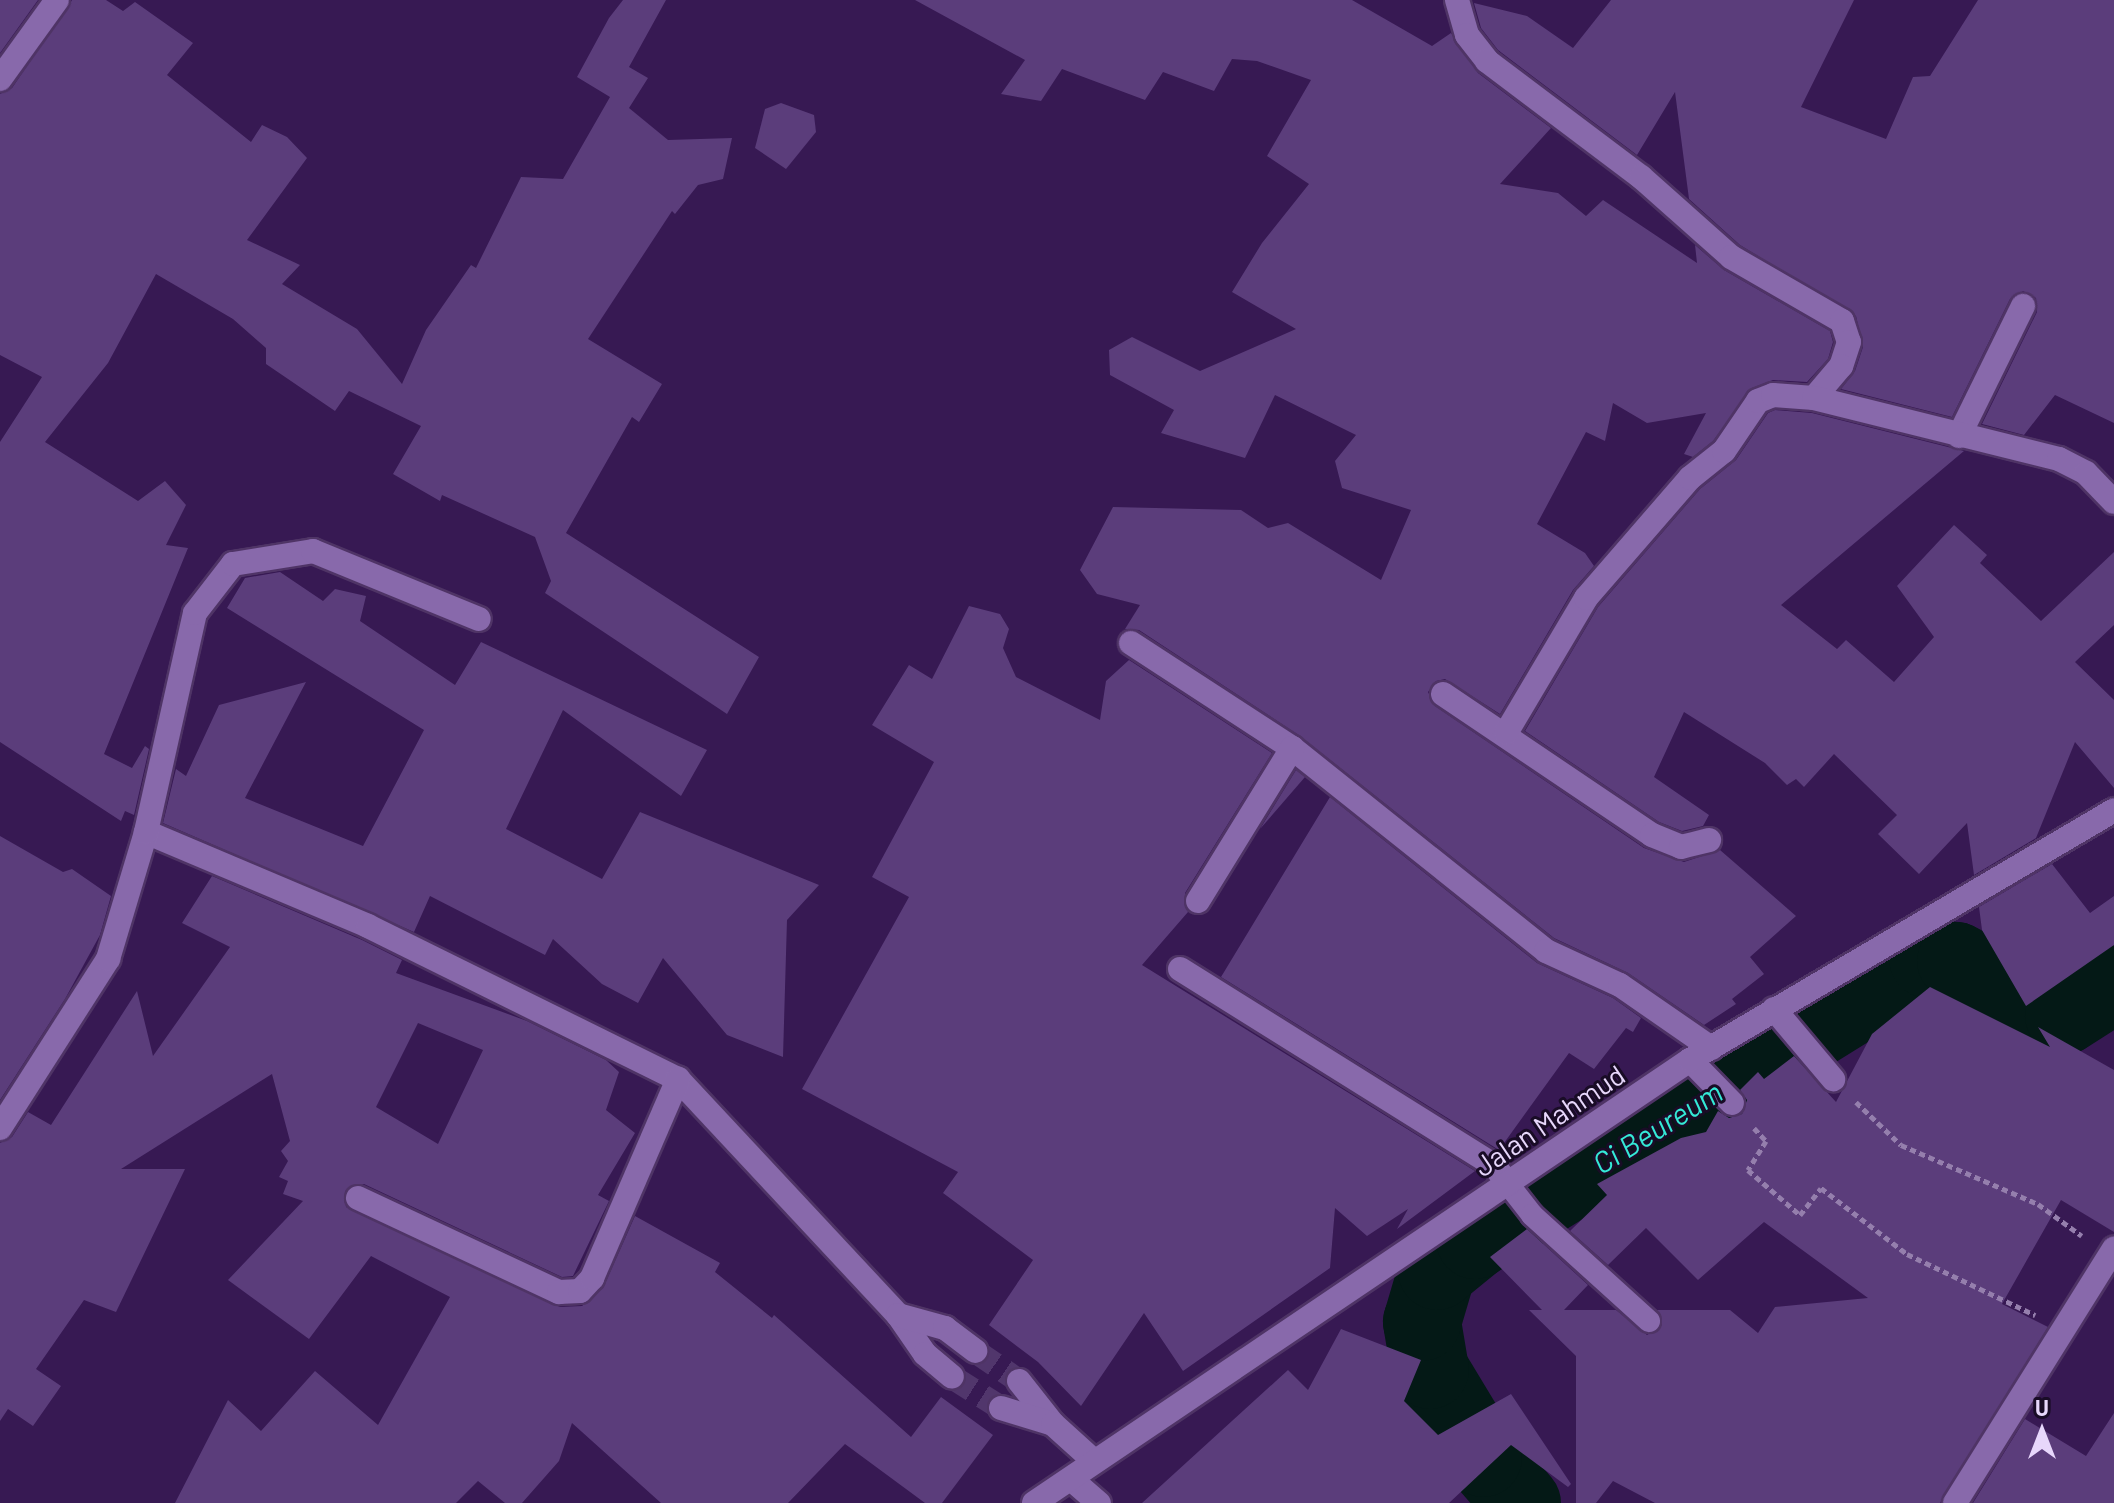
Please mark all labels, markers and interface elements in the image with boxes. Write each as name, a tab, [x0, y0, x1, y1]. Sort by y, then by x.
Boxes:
street label: Jalan Mahmud	[1467, 1057, 1631, 1183]
water label: Ci Beureum	[1586, 1073, 1728, 1181]
north arrow	[2002, 1391, 2082, 1471]
text: U	[2035, 1394, 2049, 1420]

